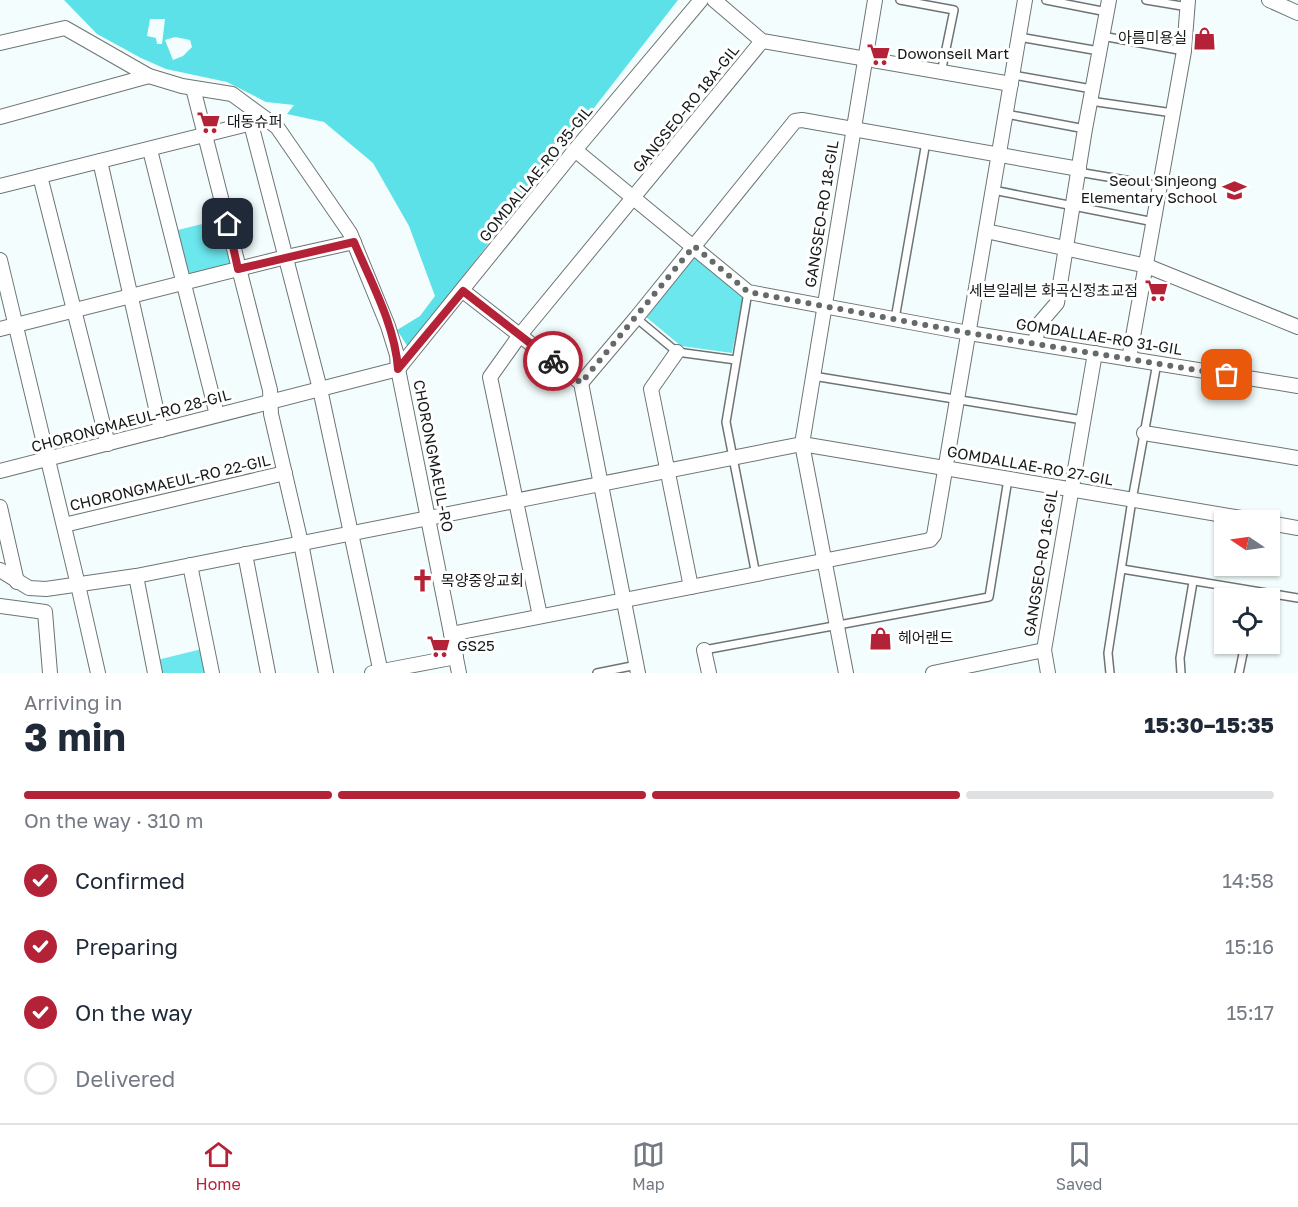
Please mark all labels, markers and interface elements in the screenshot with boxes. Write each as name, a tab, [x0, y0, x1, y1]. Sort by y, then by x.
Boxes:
shop icon: 아름미용실	[1192, 25, 1218, 51]
place label: 아름미용실	[1118, 28, 1187, 46]
street label: GANGSEO-RO 18A-GIL	[628, 41, 742, 176]
supermarket icon: Dowonseil Mart	[866, 41, 892, 67]
place label: Dowonseil Mart	[897, 44, 1009, 62]
street label: GOMDALLAE-RO 35-GIL	[475, 102, 596, 245]
supermarket icon: 대동슈퍼	[196, 109, 222, 135]
place label: 대동슈퍼	[227, 112, 282, 130]
street label: GANGSEO-RO 18-GIL	[800, 139, 842, 289]
place label: Seoul Sinjeong Elementary School	[1081, 171, 1217, 206]
school or university icon: Seoul Sinjeong Elementary School	[1222, 177, 1248, 203]
pin	[202, 198, 253, 249]
icon: home	[211, 207, 244, 240]
supermarket icon: 세븐일레븐 화곡신정초교점	[1143, 278, 1169, 304]
place label: 세븐일레븐 화곡신정초교점	[969, 281, 1138, 299]
street label: GOMDALLAE-RO 31-GIL	[1015, 314, 1184, 358]
courier	[523, 331, 583, 391]
icon: bike	[537, 345, 570, 378]
pin	[1201, 349, 1252, 400]
icon: bag	[1210, 358, 1243, 391]
street label: CHORONGMAEUL-RO	[410, 378, 458, 533]
street label: CHORONGMAEUL-RO 28-GIL	[29, 385, 233, 455]
street label: GOMDALLAE-RO 27-GIL	[946, 442, 1115, 489]
street label: CHORONGMAEUL-RO 22-GIL	[68, 450, 272, 514]
street label: GANGSEO-RO 16-GIL	[1019, 488, 1061, 638]
north arrow	[1214, 510, 1280, 576]
map controls	[1214, 510, 1280, 654]
church icon: 목양중앙교회	[410, 568, 436, 594]
place label: 목양중앙교회	[441, 571, 524, 589]
button: locate	[1214, 588, 1280, 654]
shop icon: 헤어랜드	[867, 625, 893, 651]
place label: 헤어랜드	[898, 628, 953, 646]
supermarket icon: GS25	[426, 633, 452, 659]
place label: GS25	[457, 636, 495, 654]
text: Arriving in	[24, 690, 122, 714]
text: 15:30–15:35	[1144, 711, 1274, 738]
text: 3 min	[24, 713, 126, 760]
text: On the way · 310 m	[24, 808, 203, 832]
icon: check	[24, 864, 57, 897]
text: Confirmed	[75, 867, 185, 894]
text: 14:58	[1222, 868, 1274, 892]
icon: check	[24, 930, 57, 963]
text: Preparing	[75, 933, 178, 960]
text: 15:16	[1225, 934, 1274, 958]
icon: check	[24, 996, 57, 1029]
text: On the way	[75, 999, 193, 1026]
text: 15:17	[1226, 1000, 1274, 1024]
text: Delivered	[75, 1065, 175, 1092]
tab: Home	[196, 1138, 241, 1194]
tab: Map	[632, 1138, 665, 1194]
tab: Saved	[1056, 1138, 1102, 1194]

